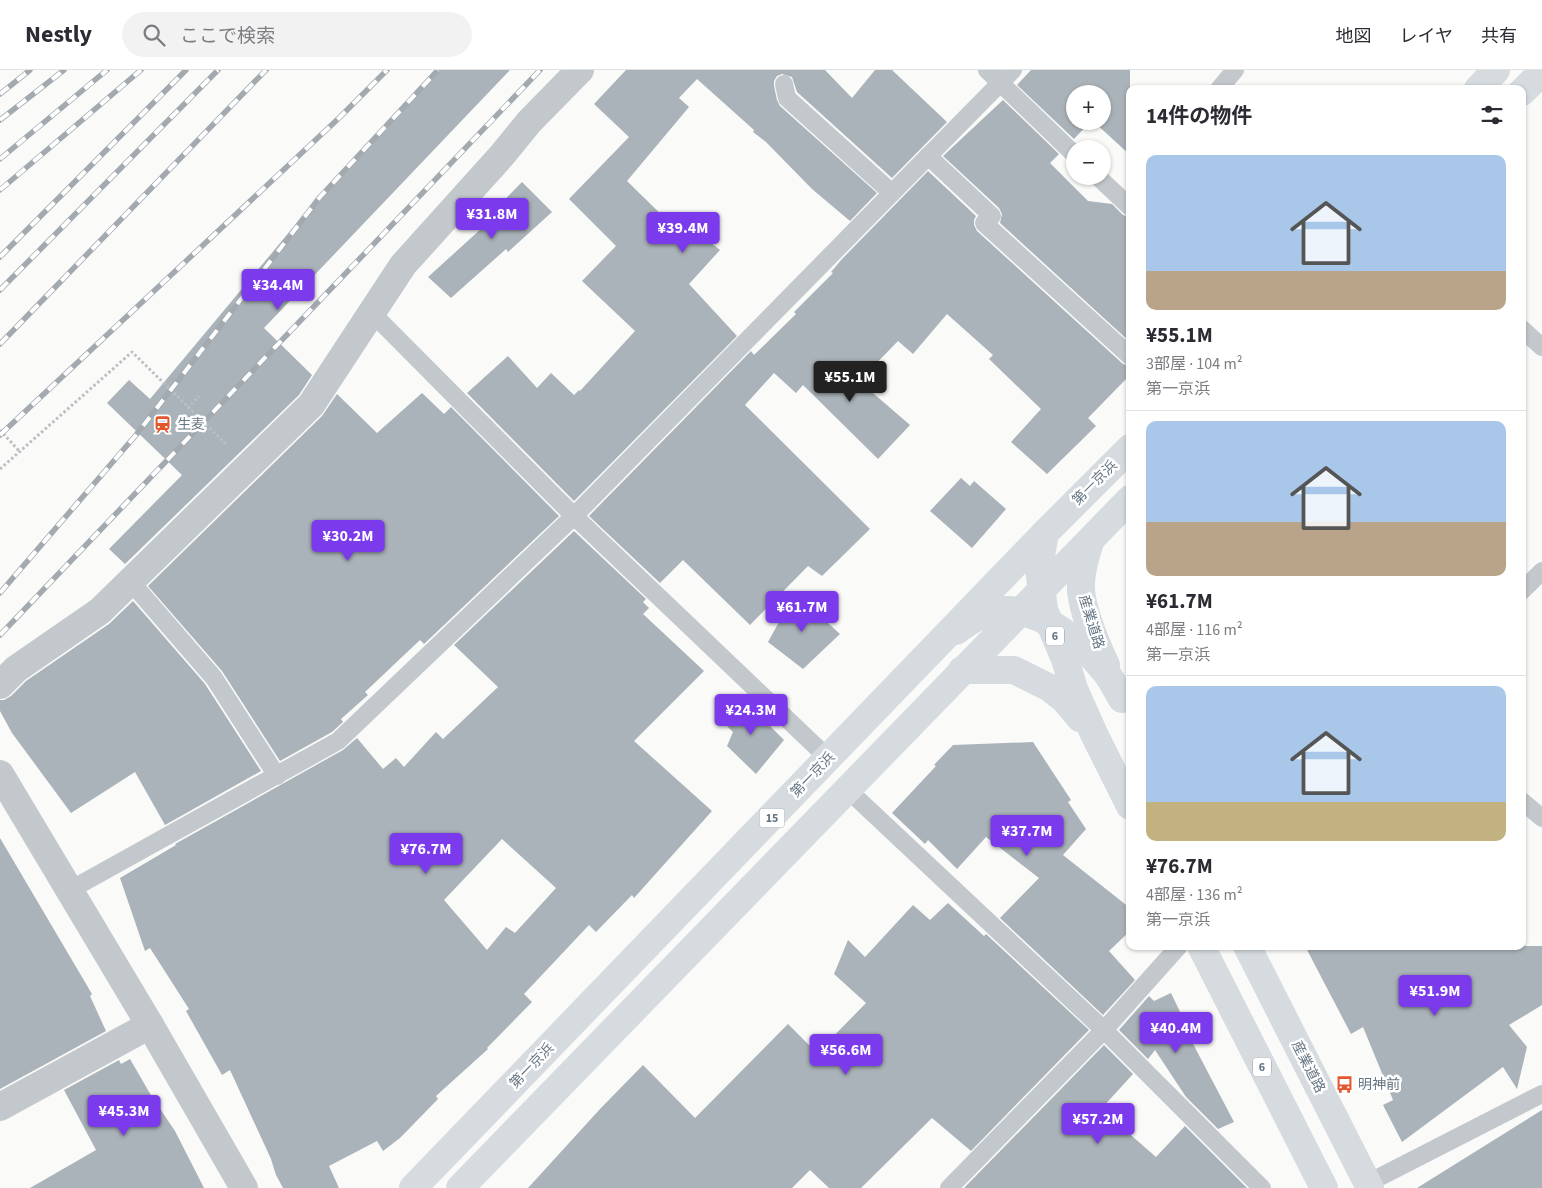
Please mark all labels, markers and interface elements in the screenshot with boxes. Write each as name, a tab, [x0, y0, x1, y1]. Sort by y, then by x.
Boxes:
search box	[122, 12, 472, 57]
text: Nestly	[25, 17, 92, 52]
icon: search	[140, 21, 168, 49]
text: ここで検索	[180, 23, 275, 50]
text: 地図	[1336, 24, 1372, 49]
text: レイヤ	[1400, 24, 1453, 49]
text: 共有	[1481, 24, 1517, 49]
map controls	[1066, 85, 1111, 185]
button: +	[1066, 85, 1111, 130]
text: 14件の物件	[1146, 101, 1252, 131]
icon: filters	[1478, 101, 1506, 129]
button: −	[1066, 140, 1111, 185]
icon: home	[1281, 188, 1371, 278]
pin: ¥31.8M	[451, 198, 533, 240]
text: ¥31.8M	[467, 203, 517, 225]
pin: ¥39.4M	[642, 212, 724, 254]
text: ¥39.4M	[658, 217, 708, 239]
pin: ¥34.4M	[237, 268, 319, 311]
text: ¥34.4M	[253, 274, 303, 296]
text: ¥55.1M	[1146, 320, 1213, 350]
text: 3部屋 · 104 m²	[1146, 353, 1243, 375]
pin: ¥55.1M	[809, 360, 891, 403]
text: ¥55.1M	[825, 366, 875, 388]
text: 第一京浜	[1146, 378, 1210, 400]
station icon: 生麦	[153, 415, 173, 435]
place label: 生麦	[177, 415, 205, 435]
icon: home	[1281, 453, 1371, 543]
street label: 第一京浜	[1068, 456, 1122, 510]
pin: ¥30.2M	[307, 520, 389, 562]
text: ¥30.2M	[323, 525, 373, 547]
text: ¥61.7M	[1146, 586, 1213, 616]
pin: ¥61.7M	[761, 590, 843, 633]
street label: 産業道路	[1073, 592, 1109, 652]
text: ¥61.7M	[777, 596, 827, 618]
text: 4部屋 · 116 m²	[1146, 619, 1243, 641]
road number: 6	[1046, 626, 1064, 646]
text: 第一京浜	[1146, 644, 1210, 666]
pin: ¥24.3M	[710, 694, 792, 736]
text: ¥24.3M	[726, 699, 776, 721]
icon: home	[1281, 718, 1371, 808]
street label: 第一京浜	[786, 748, 840, 802]
road number: 15	[760, 808, 784, 828]
pin: ¥37.7M	[986, 814, 1068, 857]
text: ¥37.7M	[1002, 820, 1052, 842]
pin: ¥76.7M	[385, 832, 467, 875]
text: ¥76.7M	[401, 838, 451, 860]
text: ¥76.7M	[1146, 851, 1213, 881]
text: 4部屋 · 136 m²	[1146, 884, 1243, 906]
text: 第一京浜	[1146, 909, 1210, 931]
pin: ¥51.9M	[1394, 974, 1476, 1017]
text: ¥51.9M	[1410, 980, 1460, 1002]
pin: ¥40.4M	[1135, 1012, 1217, 1054]
text: ¥40.4M	[1151, 1017, 1201, 1039]
pin: ¥56.6M	[805, 1034, 887, 1076]
street label: 産業道路	[1286, 1038, 1330, 1096]
street label: 第一京浜	[505, 1039, 559, 1093]
text: ¥56.6M	[821, 1039, 871, 1061]
road number: 6	[1253, 1058, 1271, 1076]
bus stop icon: 明神前	[1334, 1075, 1354, 1095]
place label: 明神前	[1358, 1075, 1400, 1095]
pin: ¥45.3M	[83, 1094, 165, 1137]
text: ¥45.3M	[99, 1100, 149, 1122]
pin: ¥57.2M	[1057, 1102, 1139, 1145]
text: ¥57.2M	[1073, 1108, 1123, 1130]

